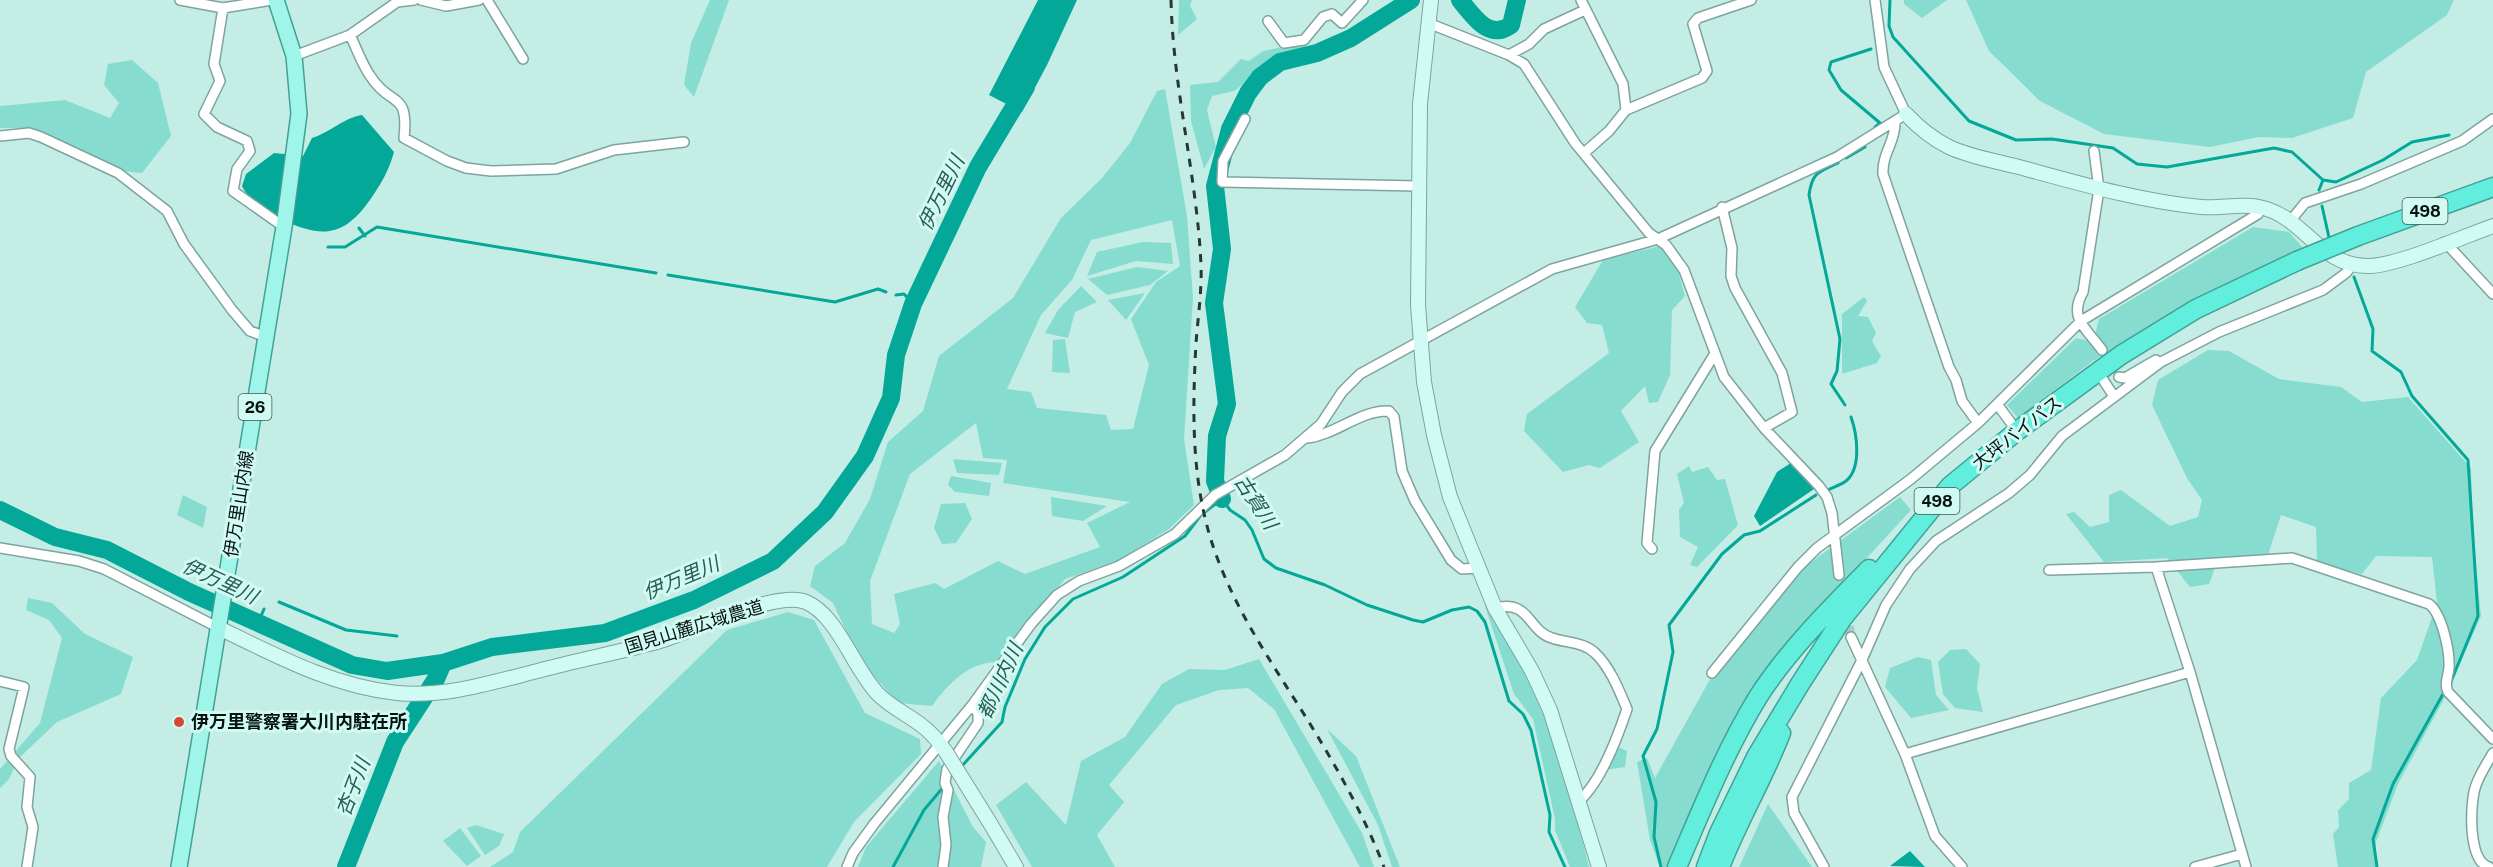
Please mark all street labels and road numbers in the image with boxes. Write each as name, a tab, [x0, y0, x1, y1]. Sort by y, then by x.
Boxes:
road number: 498	[2402, 198, 2448, 224]
street label: 大坪バイパス	[1968, 391, 2066, 474]
road number: 26	[238, 394, 272, 420]
street label: 伊万里山内線	[220, 449, 257, 559]
road number: 498	[1914, 488, 1960, 514]
street label: 国見山麓広域農道	[622, 595, 766, 658]

